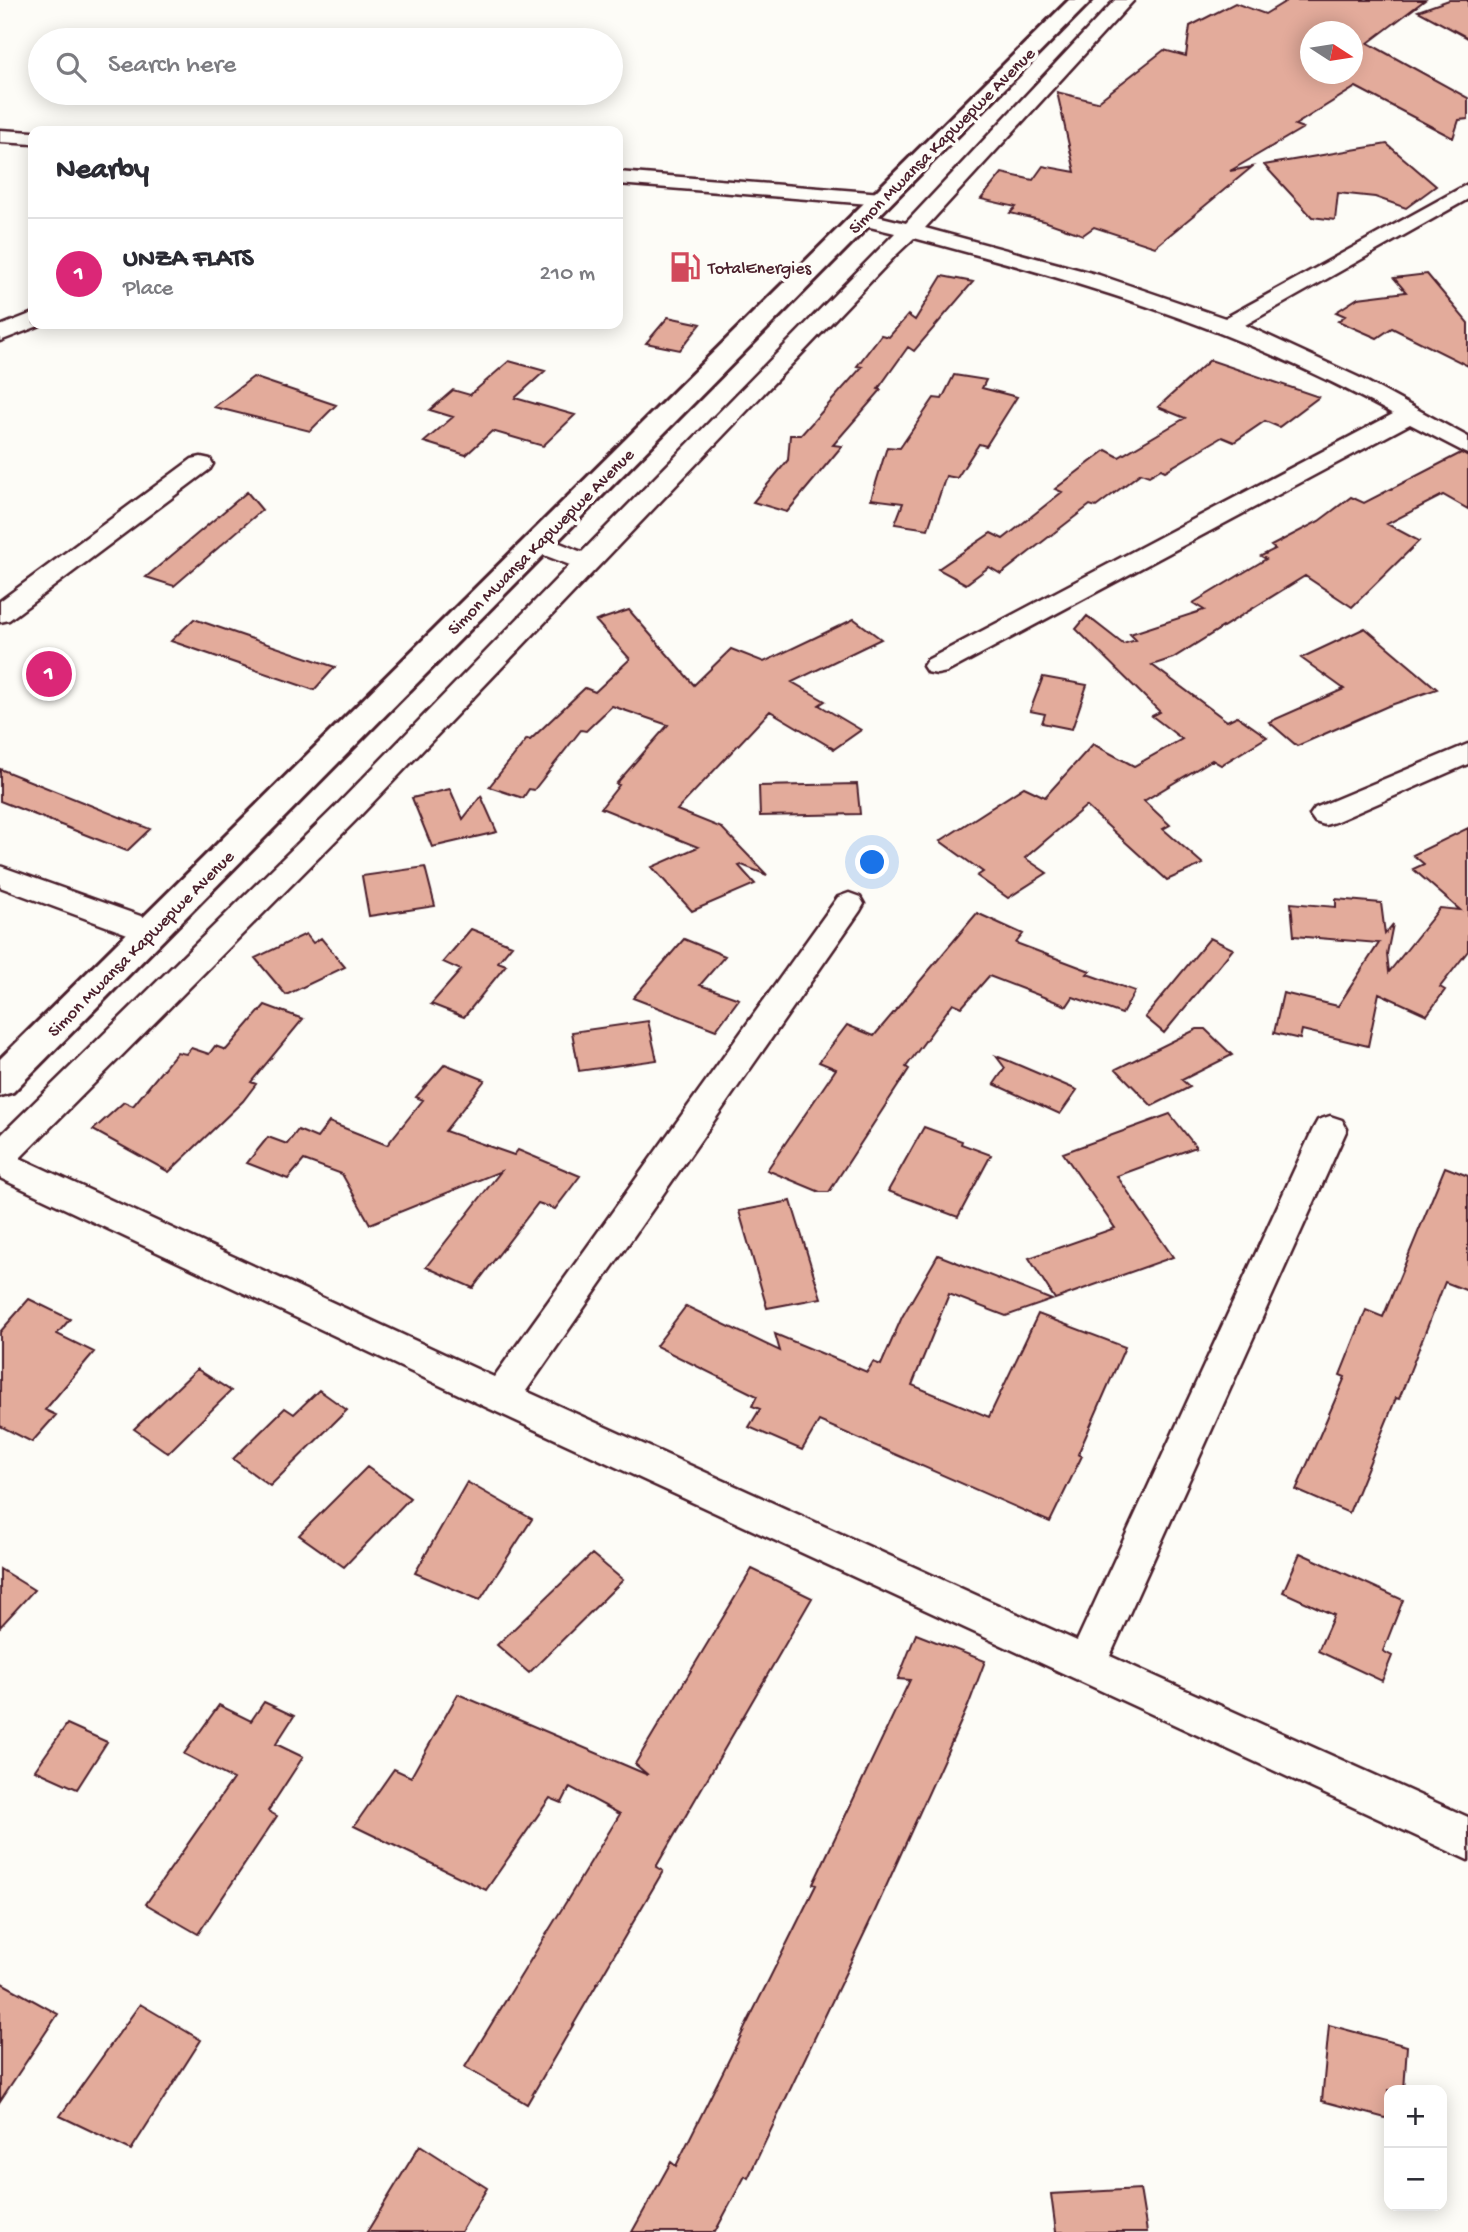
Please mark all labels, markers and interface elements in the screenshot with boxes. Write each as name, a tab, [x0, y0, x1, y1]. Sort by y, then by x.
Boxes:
north arrow	[1300, 21, 1363, 84]
search box	[28, 28, 623, 105]
street label: Simon Mwansa Kapwepwe Avenue	[845, 43, 1041, 240]
icon: search	[52, 48, 90, 86]
text: Search here	[108, 51, 236, 82]
text: Nearby	[56, 154, 149, 189]
text: UNZA FLATS	[123, 245, 254, 276]
fuel station icon: TotalEnergies	[668, 250, 702, 284]
place label: TotalEnergies	[707, 259, 812, 280]
text: 1	[74, 261, 84, 288]
text: 210 m	[540, 261, 595, 288]
text: Place	[123, 276, 173, 303]
street label: Simon Mwansa Kapwepwe Avenue	[444, 444, 640, 641]
pin: 1	[26, 648, 72, 700]
your location	[855, 845, 889, 879]
street label: Simon Mwansa Kapwepwe Avenue	[44, 846, 240, 1043]
map controls	[1384, 2085, 1447, 2211]
button: +	[1384, 2085, 1447, 2148]
button: −	[1384, 2148, 1447, 2211]

